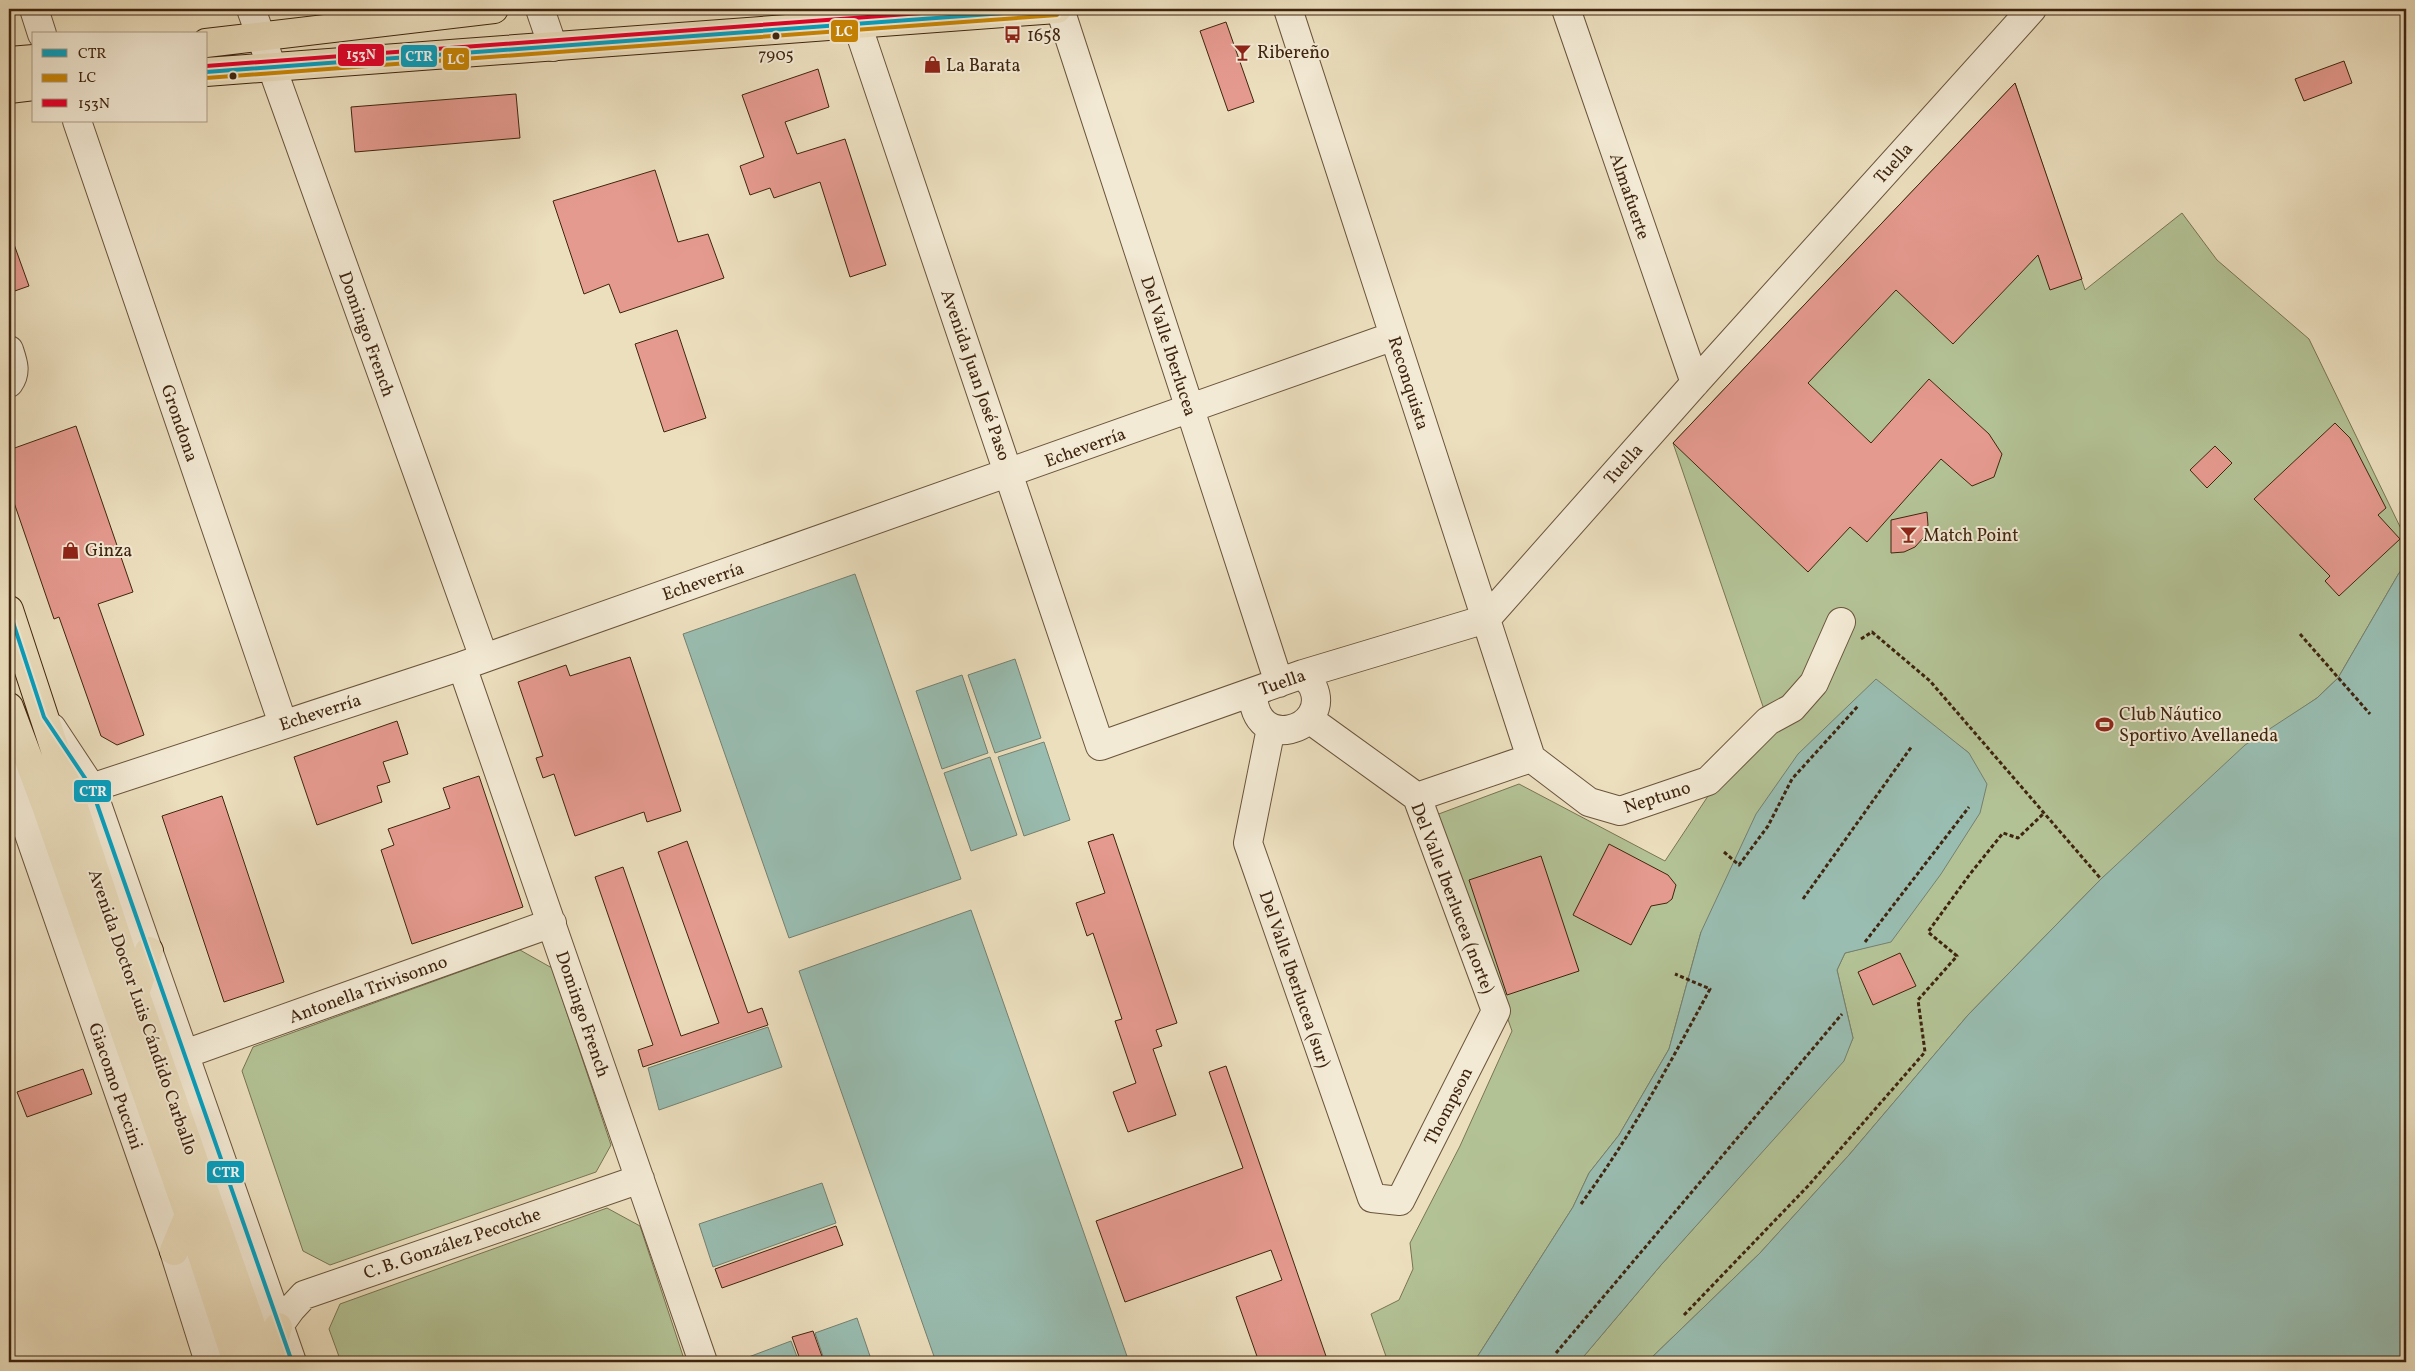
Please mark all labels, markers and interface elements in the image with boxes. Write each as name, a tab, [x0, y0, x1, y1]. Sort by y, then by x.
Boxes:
line badge: LC	[830, 19, 859, 43]
text: LC	[835, 23, 853, 42]
place label: 1658	[1027, 24, 1061, 49]
bus stop icon: 1658	[1003, 25, 1023, 45]
marker: 7905	[771, 31, 781, 41]
legend	[32, 32, 208, 122]
place label: Ribereño	[1257, 41, 1330, 66]
bar icon: Ribereño	[1233, 42, 1253, 62]
line badge: 153N	[337, 43, 385, 67]
text: CTR	[78, 44, 106, 65]
line badge: CTR	[400, 44, 438, 68]
place label: 7905	[758, 44, 794, 67]
text: 153N	[346, 46, 376, 65]
line badge: LC	[442, 47, 470, 71]
text: CTR	[405, 48, 433, 67]
text: LC	[447, 51, 465, 70]
place label: La Barata	[946, 54, 1020, 79]
shop icon: La Barata	[922, 55, 942, 75]
text: LC	[78, 68, 96, 89]
unlabelled marker	[228, 71, 238, 81]
text: 153N	[78, 94, 110, 115]
street label: Tuella	[1869, 138, 1919, 190]
street label: Almafuerte	[1602, 150, 1655, 243]
street label: Domingo French	[331, 268, 400, 401]
street label: Del Valle Iberlucea	[1133, 273, 1202, 420]
street label: Avenida Juan José Paso	[934, 286, 1016, 465]
street label: Reconquista	[1381, 333, 1434, 434]
street label: Grondona	[154, 381, 204, 466]
street label: Echeverría	[1041, 422, 1130, 475]
street label: Tuella	[1599, 439, 1649, 491]
place label: Match Point	[1923, 524, 2019, 549]
bar icon: Match Point	[1899, 525, 1919, 545]
place label: Ginza	[85, 539, 132, 564]
shop icon: Ginza	[61, 540, 81, 560]
street label: Echeverría	[659, 557, 748, 608]
street label: Tuella	[1256, 664, 1309, 703]
street label: Echeverría	[276, 688, 365, 738]
place label: Club Náutico Sportivo Avellaneda	[2119, 703, 2278, 749]
sports icon: Club Náutico Sportivo Avellaneda	[2095, 714, 2115, 734]
street label: Neptuno	[1621, 776, 1694, 821]
line badge: CTR	[73, 779, 112, 803]
text: CTR	[79, 783, 107, 802]
street label: Del Valle Iberlucea (norte)	[1404, 799, 1500, 998]
street label: Avenida Doctor Luis Cándido Carballo	[81, 866, 202, 1159]
street label: Del Valle Iberlucea (sur)	[1252, 888, 1336, 1071]
street label: Domingo French	[548, 948, 615, 1081]
street label: Antonella Trivisonno	[286, 950, 451, 1031]
street label: Giacomo Puccini	[81, 1020, 148, 1153]
street label: Thompson	[1419, 1063, 1480, 1150]
line badge: CTR	[206, 1160, 245, 1184]
text: CTR	[212, 1164, 240, 1183]
street label: C. B. González Pecotche	[361, 1202, 544, 1286]

